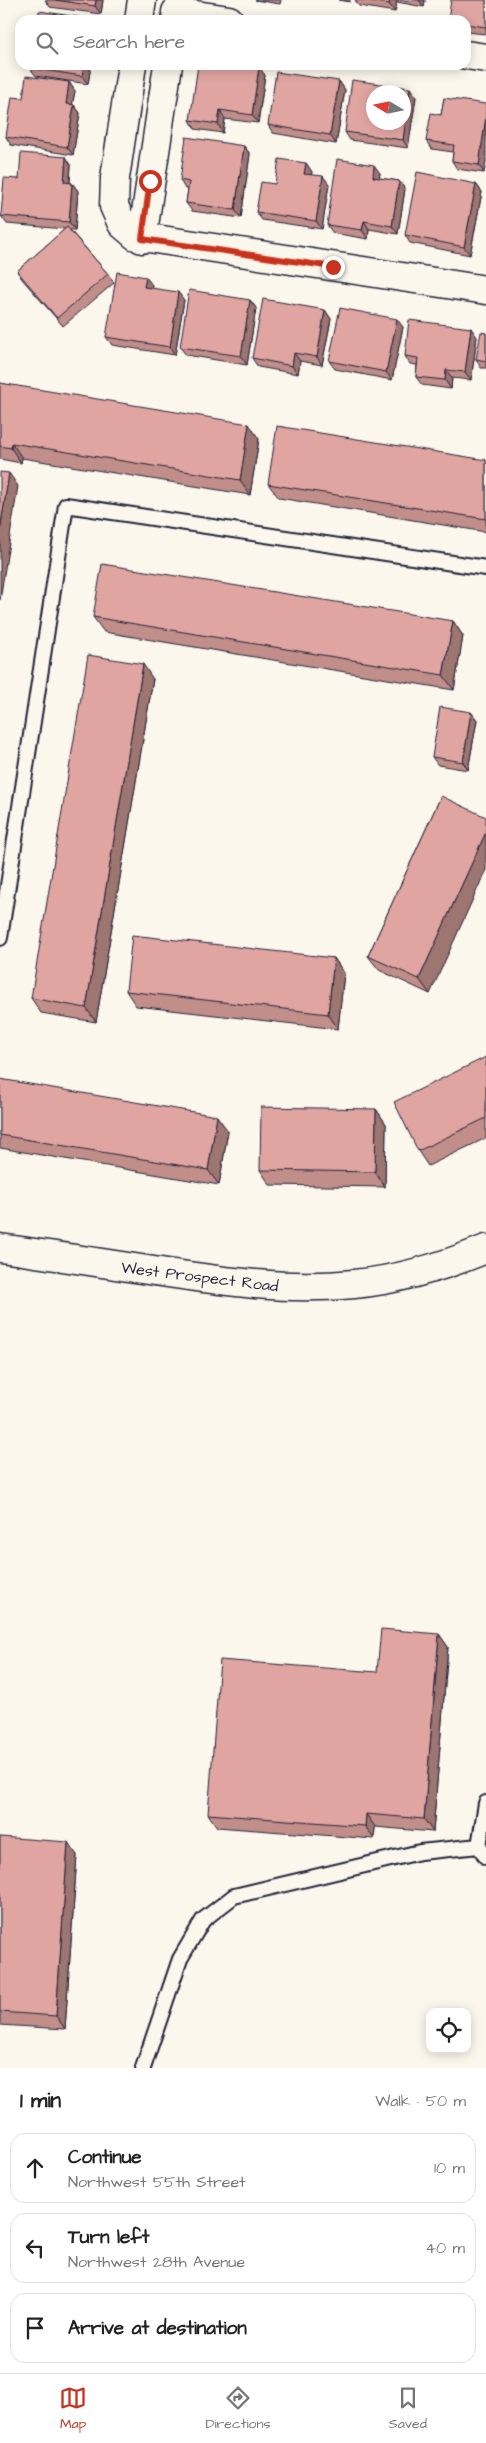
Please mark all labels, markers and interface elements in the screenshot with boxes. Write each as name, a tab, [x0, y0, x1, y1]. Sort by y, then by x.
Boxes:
search box	[15, 15, 471, 70]
icon: search	[33, 29, 61, 57]
text: Search here	[73, 29, 185, 56]
north arrow	[366, 85, 411, 130]
route start	[139, 170, 162, 193]
route end	[322, 256, 345, 279]
street label: West Prospect Road	[120, 1256, 280, 1298]
map controls	[426, 2008, 471, 2053]
button: locate	[426, 2008, 471, 2053]
text: 1 min	[20, 2086, 61, 2115]
text: Walk · 50 m	[375, 2090, 466, 2112]
text: Continue	[68, 2144, 142, 2171]
icon: ahead	[21, 2154, 49, 2182]
text: 10 m	[434, 2157, 465, 2179]
text: Northwest 55th Street	[68, 2171, 246, 2193]
text: Turn left	[68, 2224, 149, 2251]
icon: left	[21, 2234, 49, 2262]
text: 40 m	[425, 2237, 465, 2259]
text: Northwest 28th Avenue	[68, 2251, 245, 2273]
icon: arrive	[21, 2314, 49, 2342]
text: Arrive at destination	[68, 2315, 247, 2342]
tab: Map	[59, 2384, 87, 2434]
tab: Directions	[205, 2384, 270, 2434]
tab: Saved	[389, 2384, 427, 2434]

